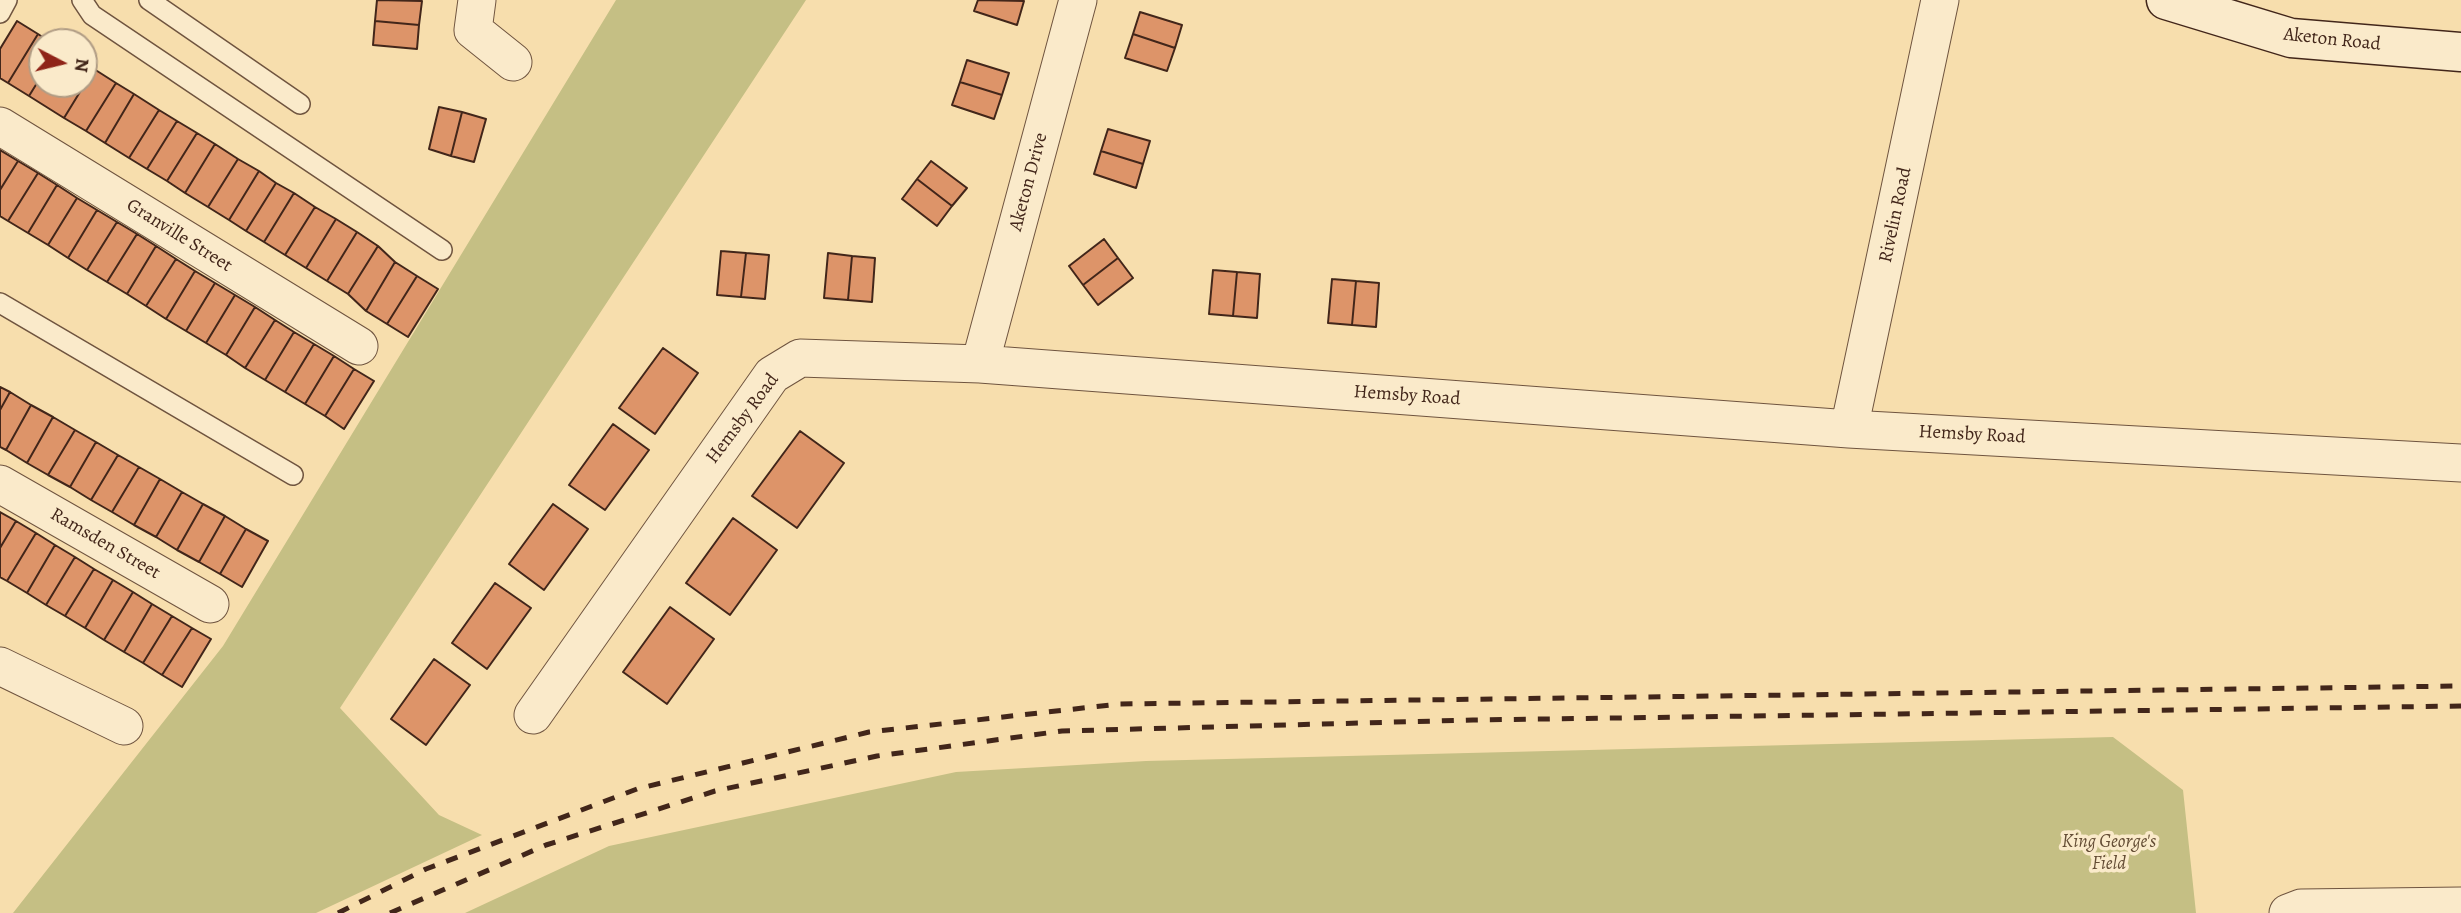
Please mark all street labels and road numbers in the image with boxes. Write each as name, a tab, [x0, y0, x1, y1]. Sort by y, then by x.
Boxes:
street label: Aketon Road	[2282, 24, 2382, 56]
street label: Aketon Drive	[1005, 130, 1053, 234]
street label: Rivelin Road	[1875, 165, 1917, 265]
street label: Granville Street	[122, 194, 236, 278]
street label: Hemsby Road	[702, 369, 784, 469]
street label: Hemsby Road	[1353, 381, 1461, 411]
street label: Hemsby Road	[1918, 421, 2026, 449]
street label: Ramsden Street	[46, 503, 164, 585]

